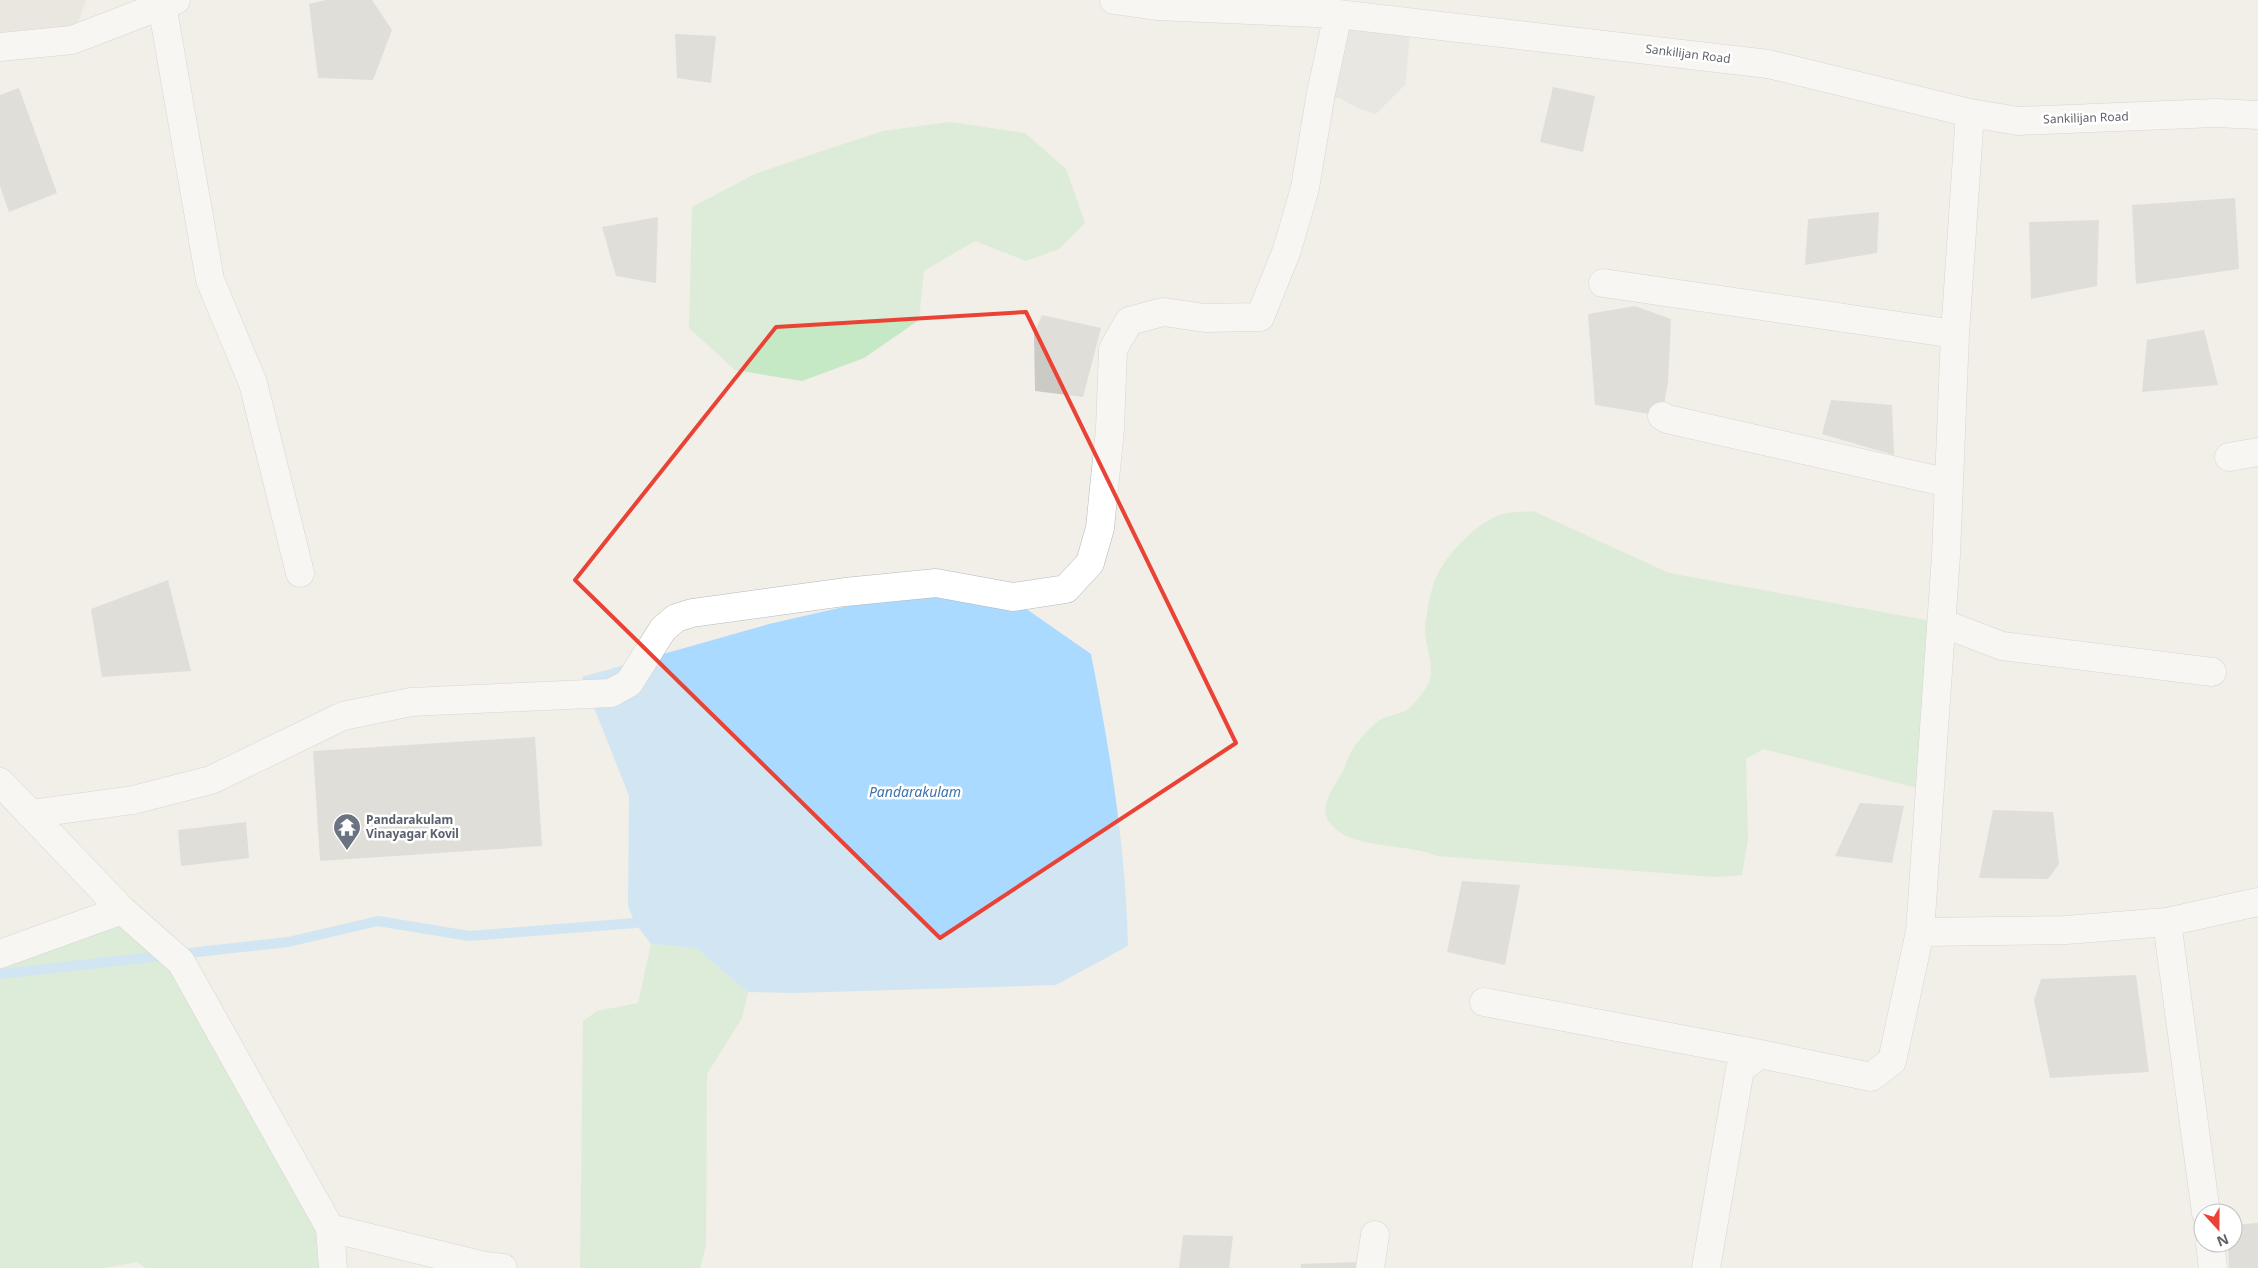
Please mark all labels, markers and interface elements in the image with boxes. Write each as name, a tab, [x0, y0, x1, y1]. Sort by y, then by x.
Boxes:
street label: Sankilijan Road	[1645, 40, 1732, 67]
street label: Sankilijan Road	[2043, 108, 2129, 127]
water label: Pandarakulam	[869, 782, 961, 801]
place label: Pandarakulam Vinayagar Kovil	[366, 811, 459, 842]
temple icon: Pandarakulam Vinayagar Kovil	[332, 812, 362, 851]
north arrow	[2193, 1203, 2243, 1253]
text: N	[2214, 1230, 2232, 1252]

